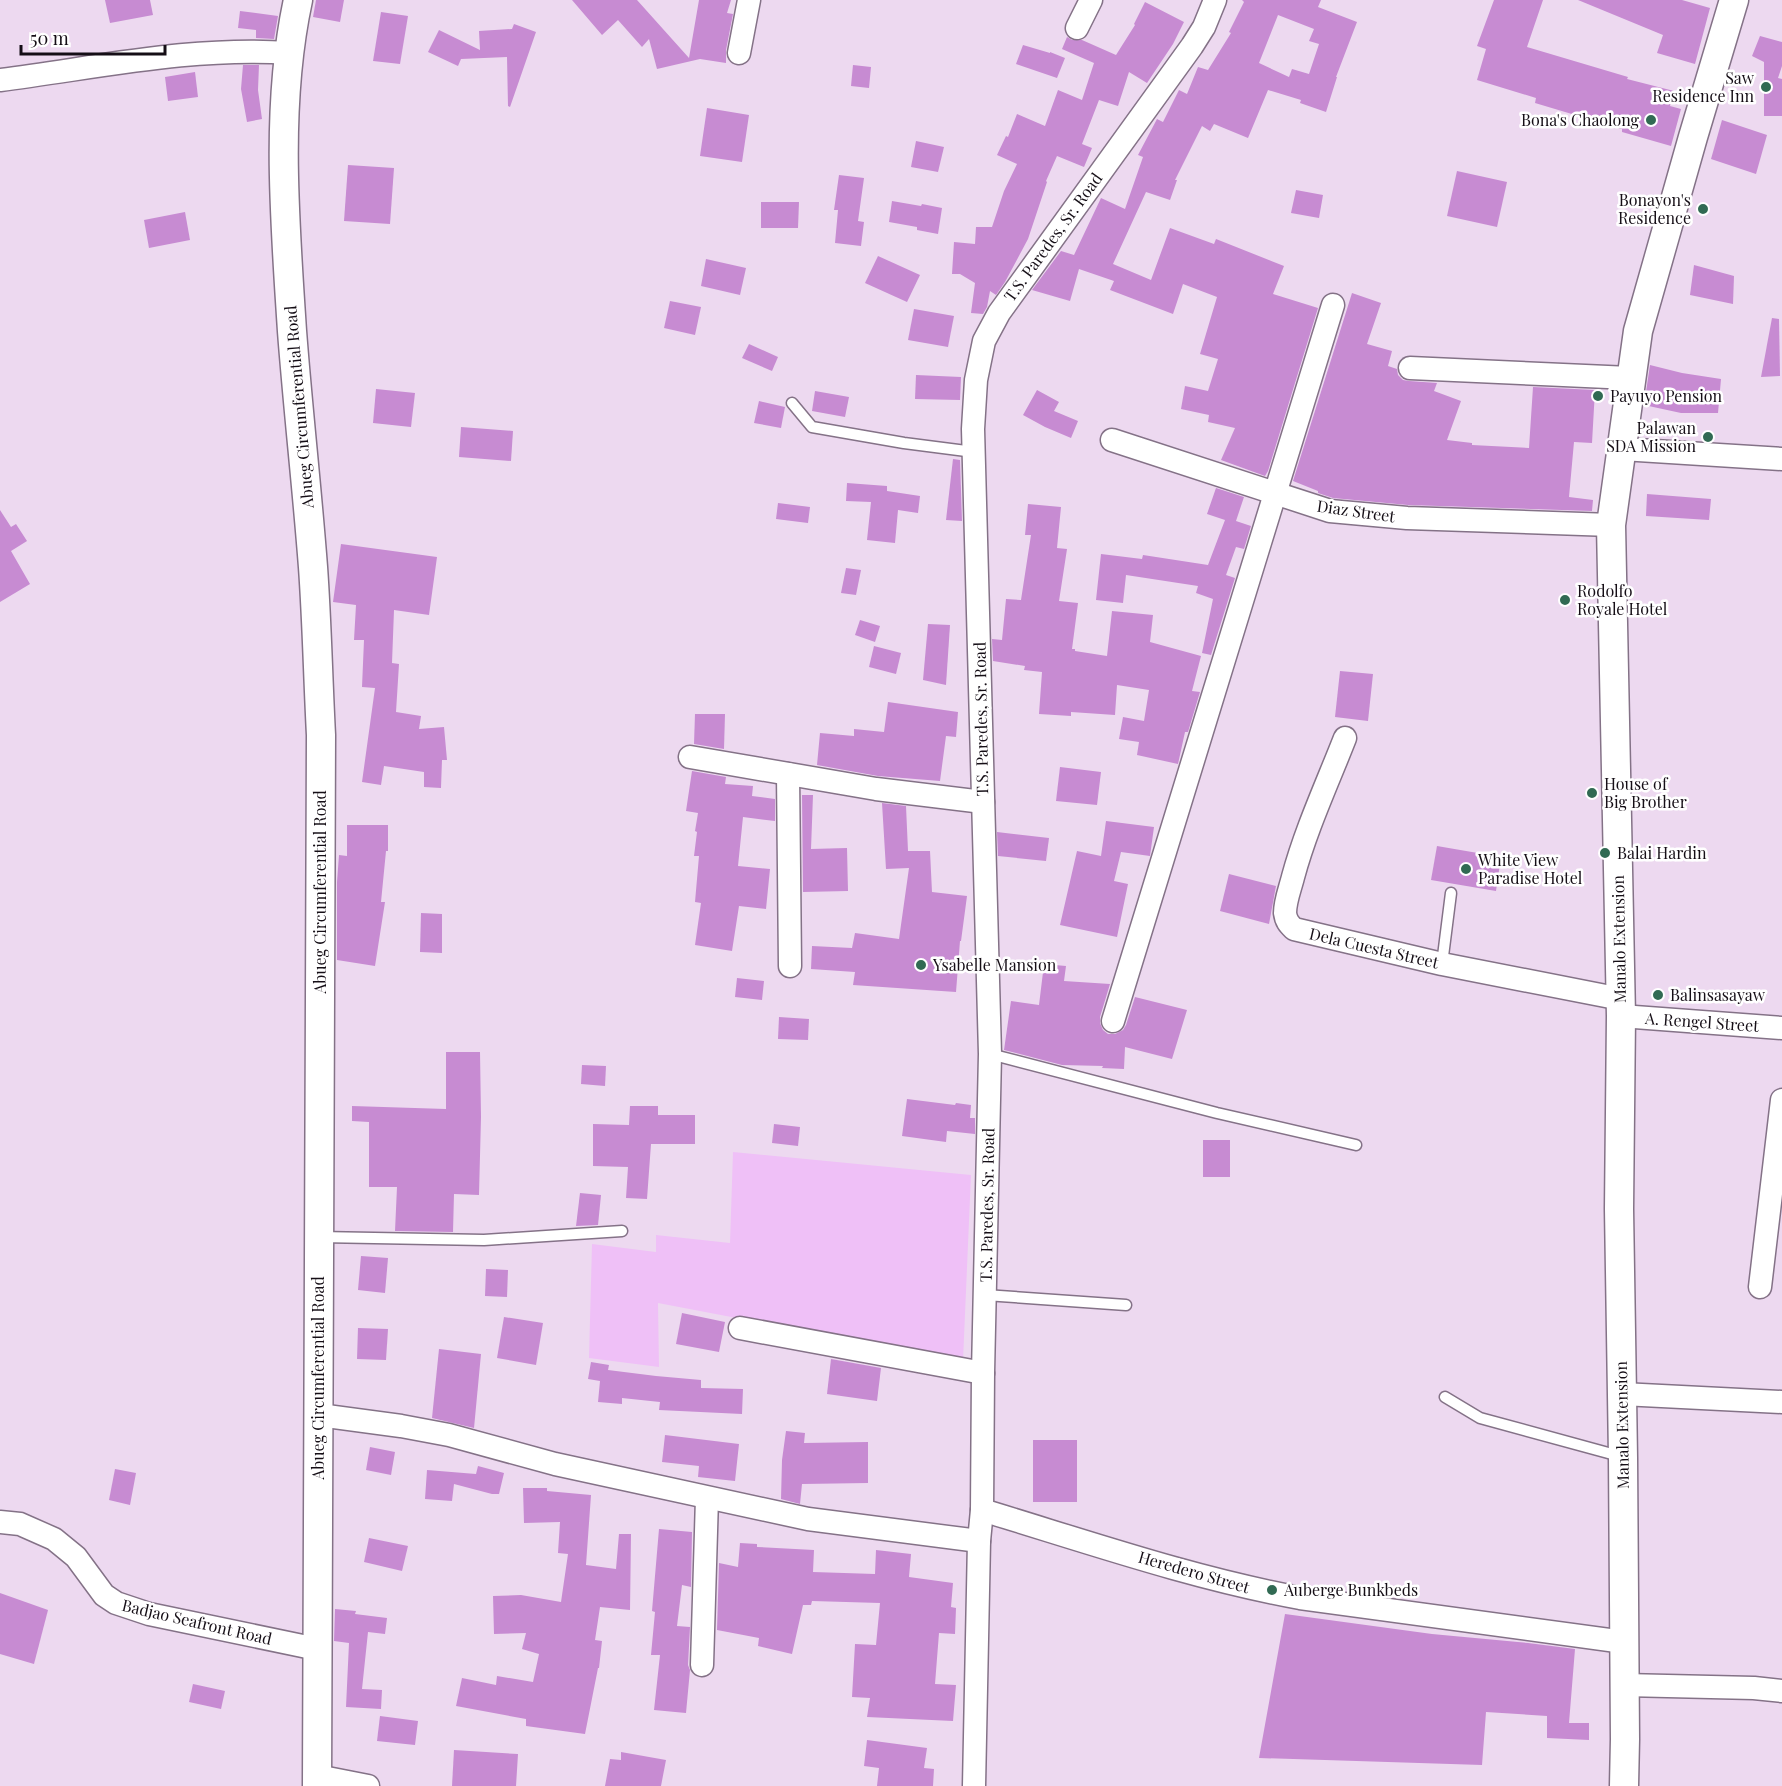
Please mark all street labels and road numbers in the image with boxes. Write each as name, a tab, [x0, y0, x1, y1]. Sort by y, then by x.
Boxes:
street label: T.S. Paredes, Sr. Road	[999, 168, 1106, 305]
street label: Abueg Circumferential Road	[279, 305, 318, 510]
street label: Diaz Street	[1316, 495, 1397, 526]
street label: T.S. Paredes, Sr. Road	[969, 642, 992, 796]
street label: Abueg Circumferential Road	[309, 790, 330, 995]
street label: Manalo Extension	[1607, 874, 1630, 1003]
street label: Dela Cuesta Street	[1307, 922, 1441, 973]
street label: A. Rengel Street	[1644, 1007, 1760, 1036]
street label: T.S. Paredes, Sr. Road	[975, 1128, 998, 1282]
street label: Abueg Circumferential Road	[307, 1276, 328, 1481]
street label: Manalo Extension	[1610, 1360, 1633, 1489]
street label: Heredero Street	[1136, 1546, 1252, 1598]
street label: Badjao Seafront Road	[120, 1594, 274, 1649]

